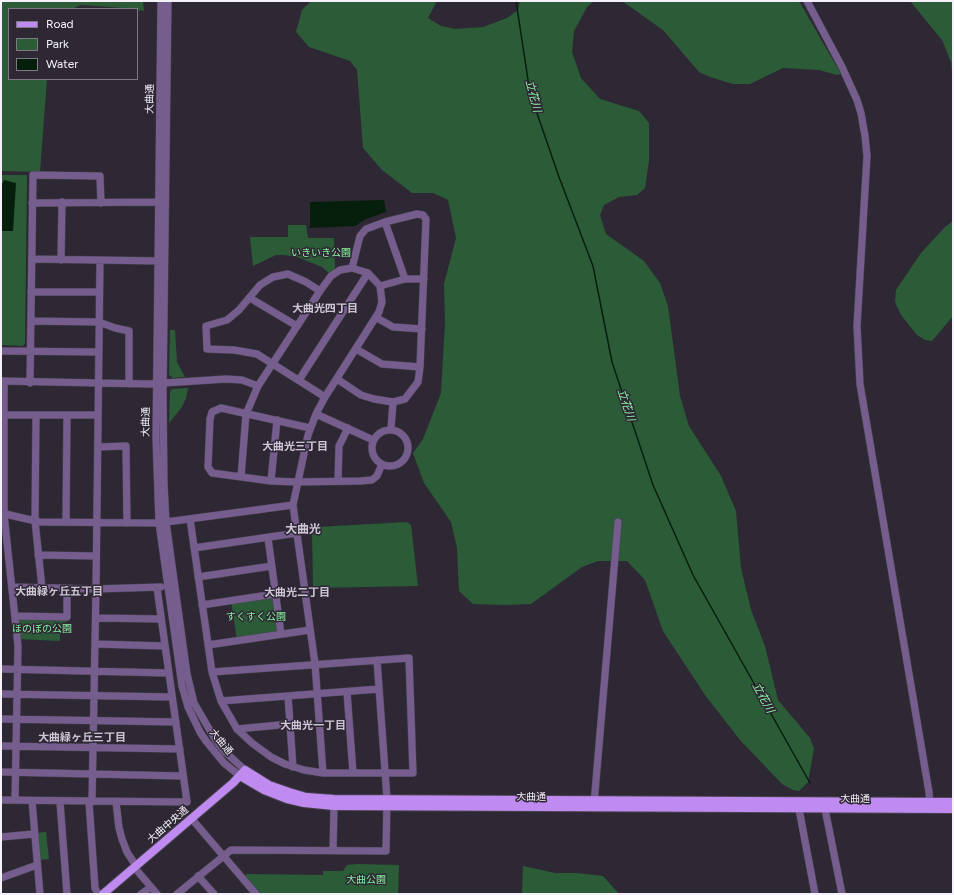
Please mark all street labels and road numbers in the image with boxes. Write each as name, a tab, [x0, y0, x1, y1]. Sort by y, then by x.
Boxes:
street label: 大曲通	[144, 84, 156, 114]
street label: 大曲通	[140, 407, 152, 437]
street label: 大曲通	[207, 727, 235, 757]
street label: 大曲通	[516, 791, 546, 803]
street label: 大曲通	[840, 793, 870, 805]
street label: 大曲中央通	[145, 804, 191, 846]

